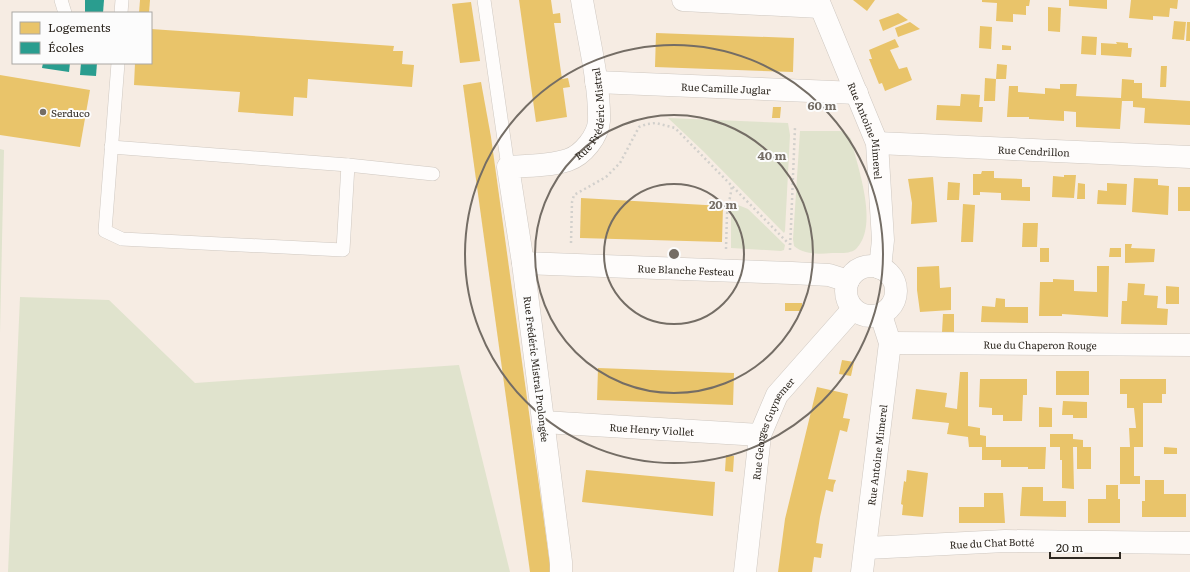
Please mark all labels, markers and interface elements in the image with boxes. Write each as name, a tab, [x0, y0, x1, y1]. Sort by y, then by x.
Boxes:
legend	[12, 12, 152, 64]
text: Logements	[48, 18, 111, 36]
text: Écoles	[48, 38, 84, 56]
street label: Rue Frédéric Mistral	[571, 66, 607, 163]
street label: Rue Camille Juglar	[681, 78, 771, 97]
street label: Rue Antoine Mimerel	[845, 79, 887, 180]
text: 60 m	[808, 96, 836, 114]
place label: Serduco	[51, 105, 90, 120]
marker: Serduco	[38, 107, 48, 117]
street label: Rue Cendrillon	[997, 141, 1071, 159]
text: 40 m	[758, 146, 787, 164]
text: 20 m	[709, 195, 737, 213]
centre of rings	[667, 247, 681, 261]
street label: Rue Blanche Festeau	[637, 260, 735, 278]
street label: Rue Frédéric Mistral Prolongée	[521, 295, 553, 443]
street label: Rue du Chaperon Rouge	[983, 336, 1097, 352]
street label: Rue Georges Guynemer	[748, 373, 798, 481]
street label: Rue Antoine Mimerel	[863, 403, 890, 506]
street label: Rue Henry Viollet	[609, 418, 695, 439]
street label: Rue du Chat Botté	[949, 533, 1034, 551]
scale bar	[1050, 534, 1120, 560]
text: 20 m	[1056, 538, 1083, 556]

